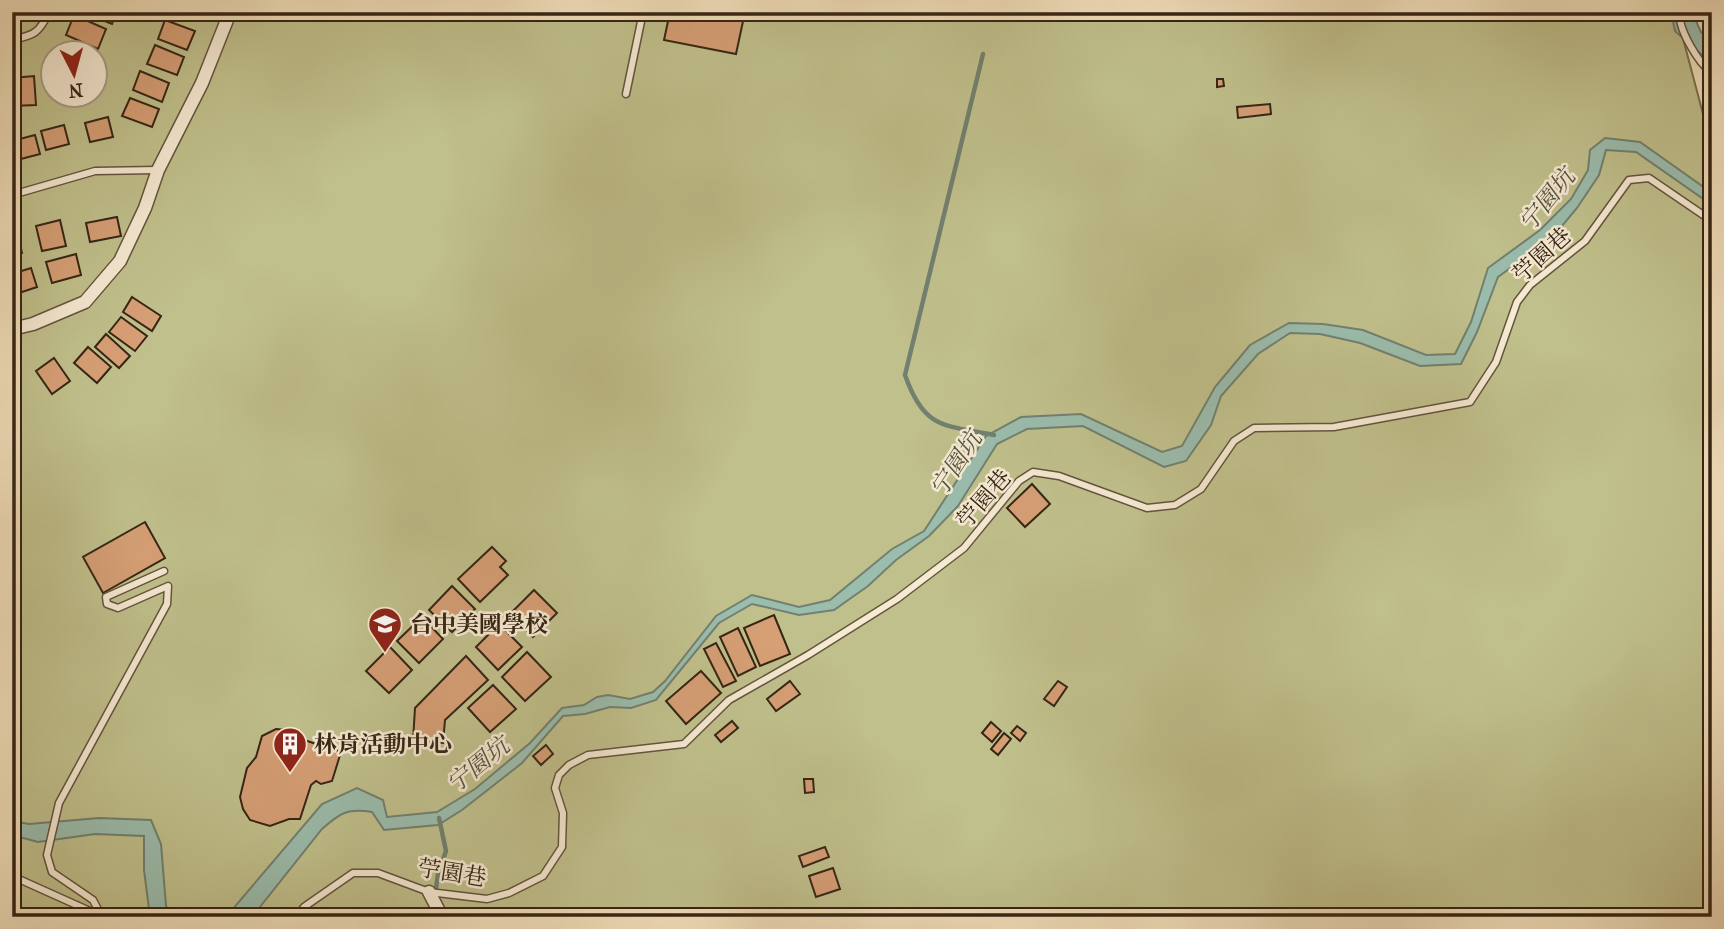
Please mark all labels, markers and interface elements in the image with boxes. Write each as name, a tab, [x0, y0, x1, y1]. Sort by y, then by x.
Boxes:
north arrow	[38, 38, 108, 108]
text: N	[67, 78, 84, 102]
water label: 宁園坑	[1513, 160, 1583, 237]
street label: 苧園巷	[1507, 222, 1577, 288]
water label: 宁園坑	[925, 423, 990, 502]
street label: 苧園巷	[951, 464, 1017, 534]
school or university icon: 台中美國學校	[366, 605, 404, 654]
place label: 台中美國學校	[410, 611, 548, 638]
building icon: 林肯活動中心	[271, 725, 309, 774]
water label: 宁園坑	[441, 729, 518, 799]
place label: 林肯活動中心	[314, 731, 452, 758]
street label: 苧園巷	[416, 854, 488, 892]

